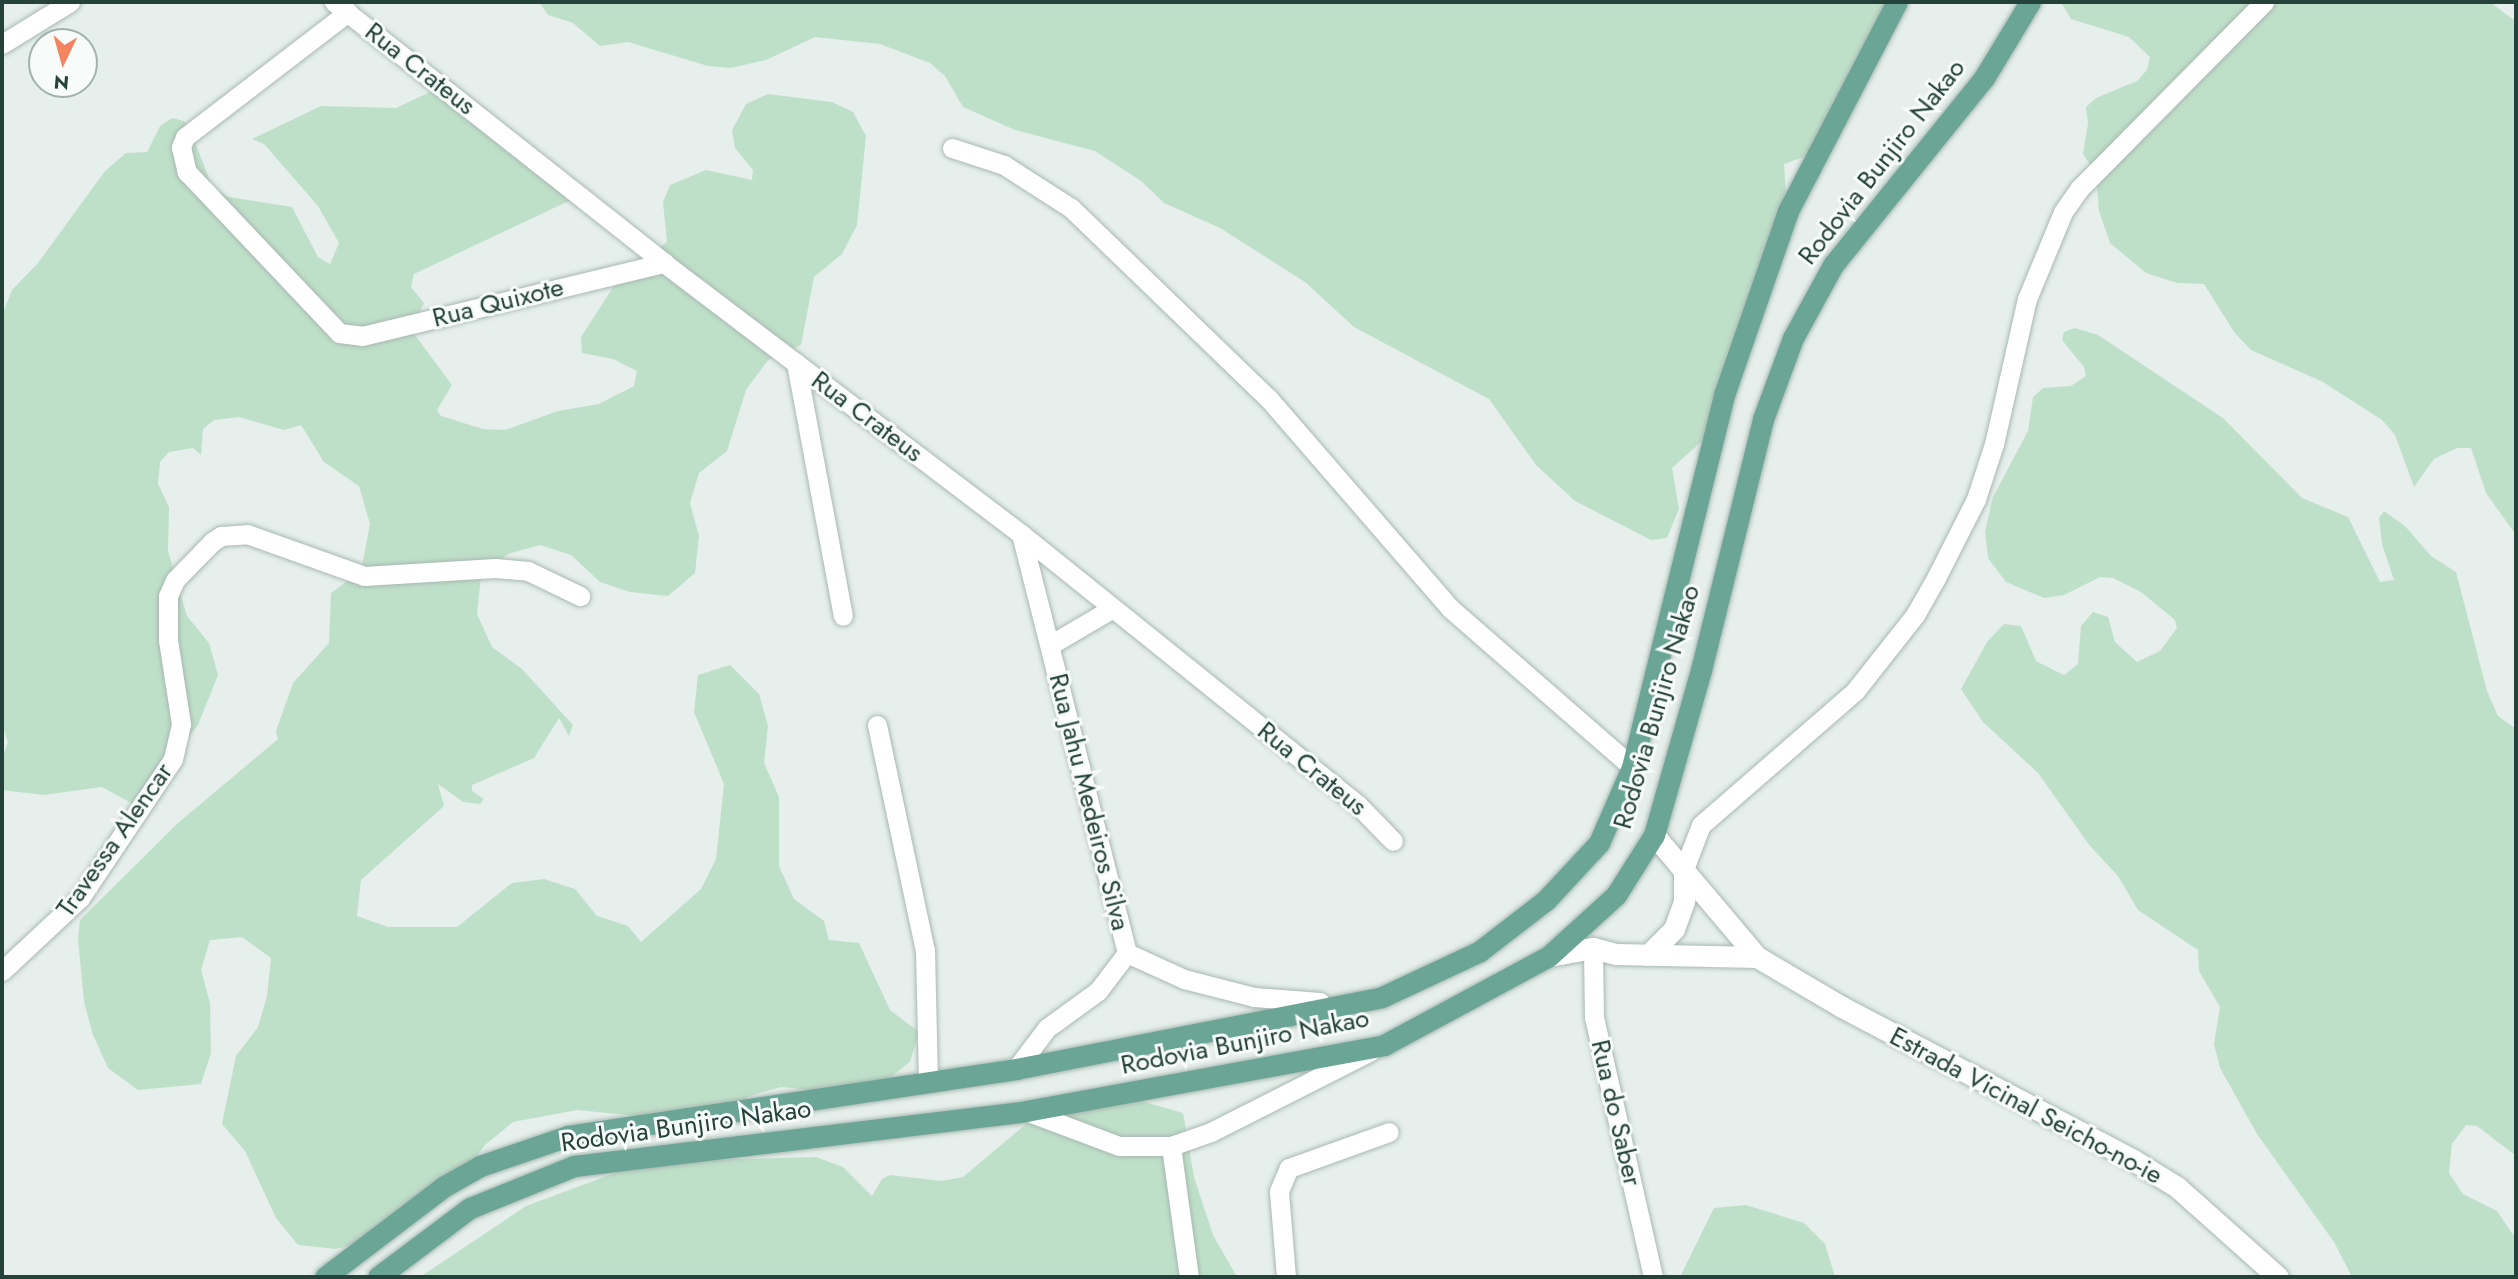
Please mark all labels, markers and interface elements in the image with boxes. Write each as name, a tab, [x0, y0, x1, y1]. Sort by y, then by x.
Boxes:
street label: Rua Crateus	[359, 16, 481, 122]
north arrow	[28, 28, 98, 98]
street label: Rodovia Bunjiro Nakao	[1792, 53, 1972, 271]
text: N	[53, 68, 70, 97]
street label: Rua Quixote	[429, 272, 567, 334]
street label: Rua Crateus	[805, 365, 929, 469]
street label: Rodovia Bunjiro Nakao	[1607, 581, 1707, 833]
street label: Rua Jahu Medeiros Silva	[1042, 670, 1136, 934]
street label: Rua Crateus	[1251, 715, 1373, 823]
street label: Travessa Alencar	[50, 757, 180, 923]
street label: Rodovia Bunjiro Nakao	[1118, 1003, 1372, 1081]
street label: Estrada Vicinal Seicho-no-ie	[1884, 1021, 2168, 1191]
street label: Rua do Saber	[1584, 1037, 1648, 1189]
street label: Rodovia Bunjiro Nakao	[559, 1093, 813, 1159]

